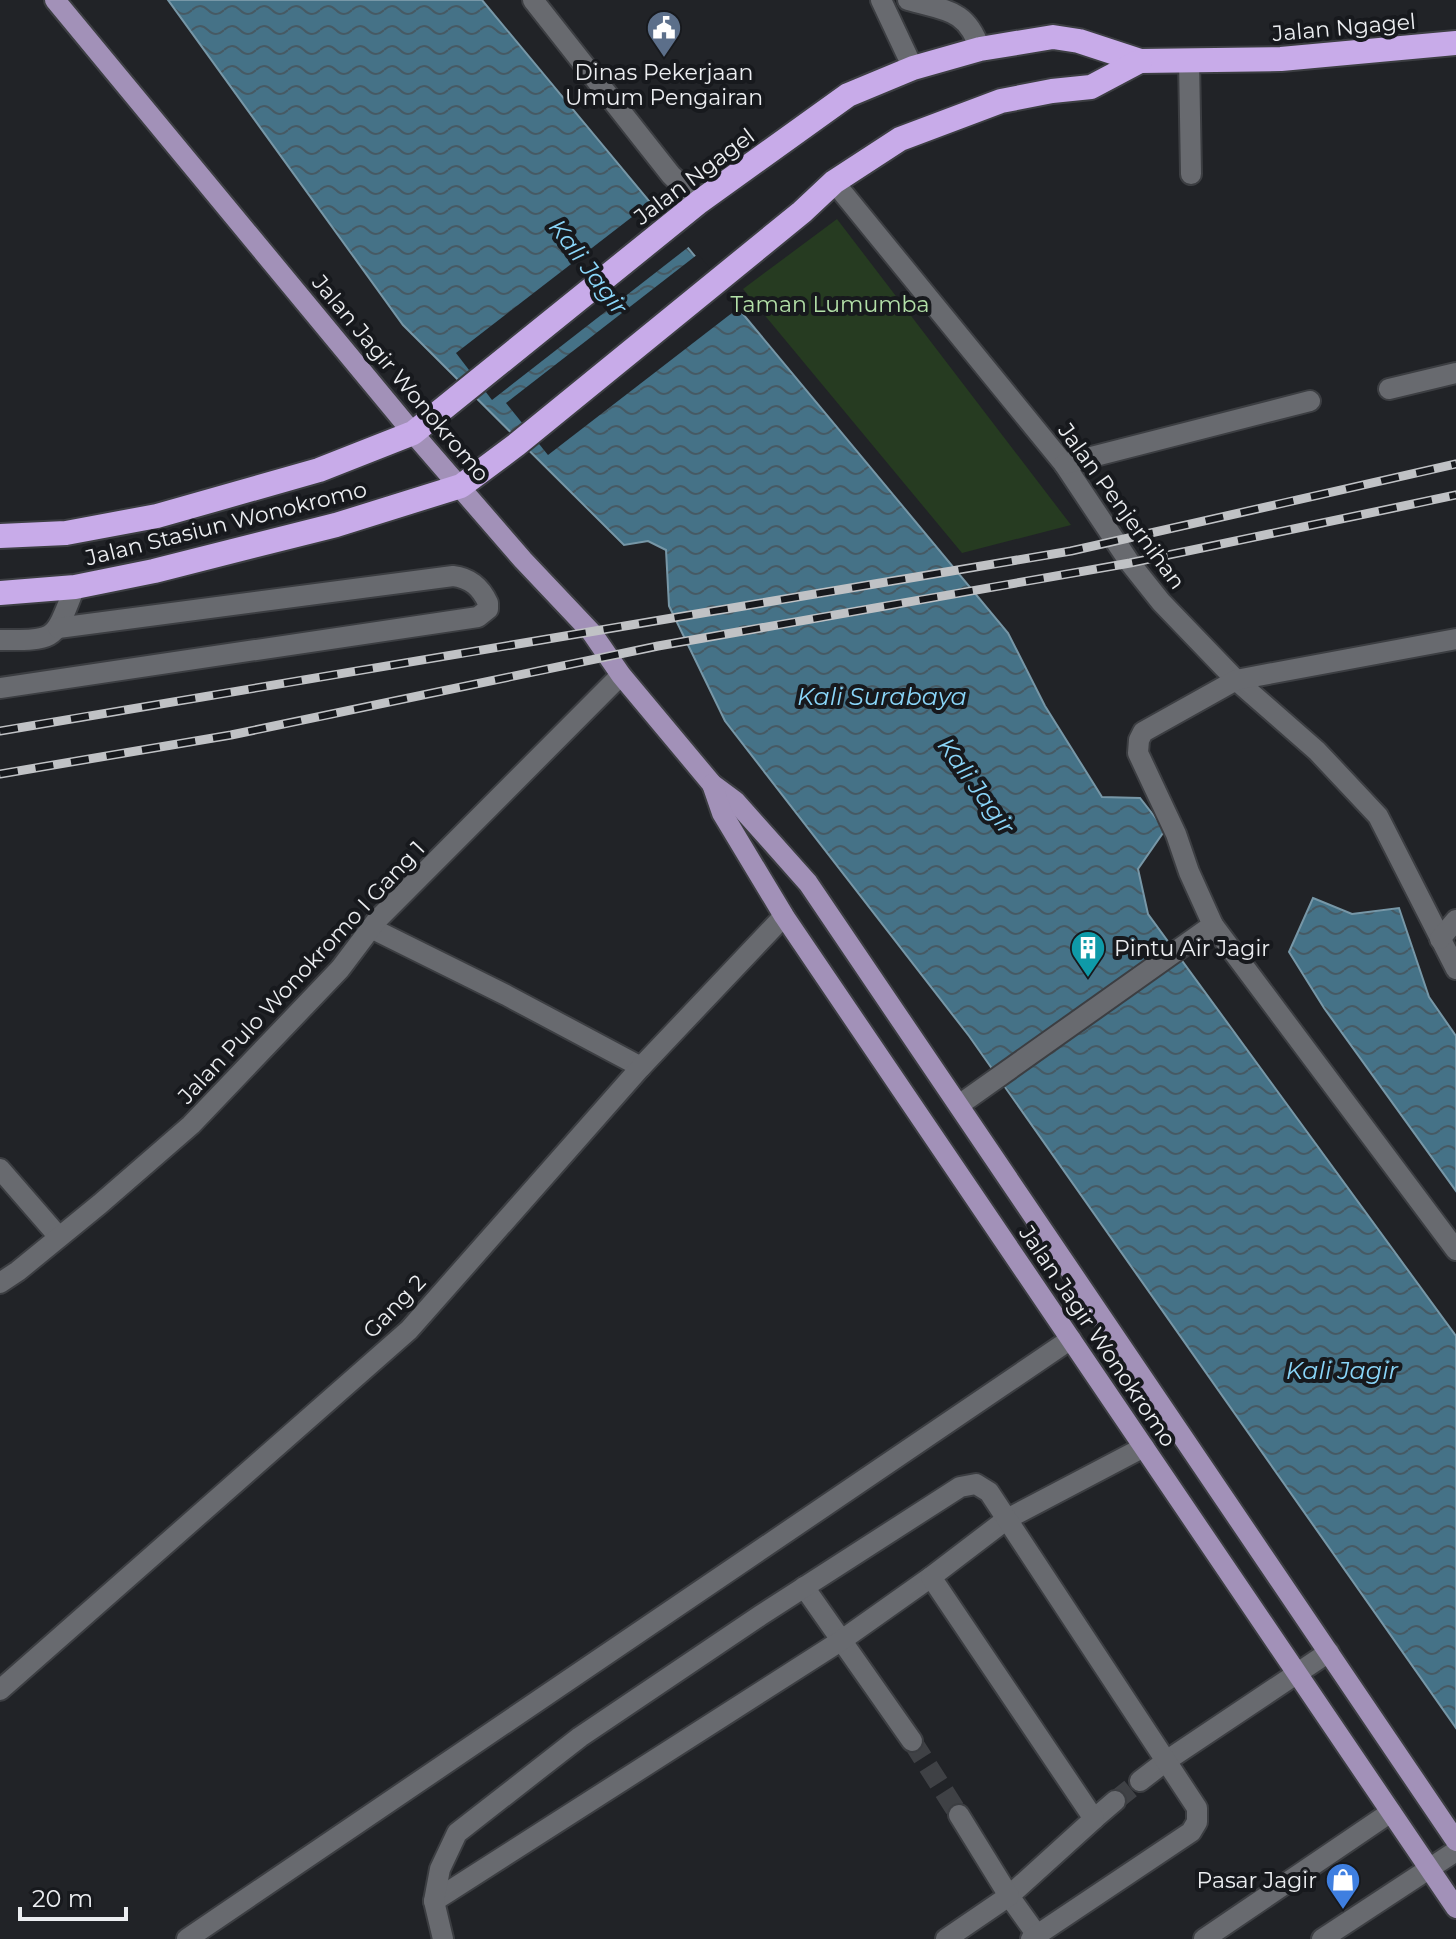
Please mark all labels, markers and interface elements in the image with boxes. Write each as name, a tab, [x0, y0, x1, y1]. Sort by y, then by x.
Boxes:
street label: Jalan Ngagel	[1270, 8, 1417, 47]
public building icon: Dinas Pekerjaan Umum Pengairan	[645, 9, 683, 59]
place label: Dinas Pekerjaan Umum Pengairan	[565, 59, 763, 111]
street label: Jalan Ngagel	[628, 122, 760, 231]
water label: Kali Jagir	[543, 213, 635, 321]
street label: Jalan Jagir Wonokromo	[306, 269, 495, 487]
park label: Taman Lumumba	[731, 291, 929, 318]
street label: Jalan Penjernihan	[1052, 417, 1191, 595]
street label: Jalan Stasiun Wonokromo	[82, 475, 369, 572]
water label: Kali Surabaya	[797, 682, 967, 711]
water label: Kali Jagir	[932, 732, 1022, 841]
street label: Jalan Pulo Wonokromo I Gang 1	[172, 835, 430, 1110]
building icon: Pintu Air Jagir	[1069, 929, 1107, 979]
place label: Pintu Air Jagir	[1114, 935, 1270, 962]
street label: Jalan Jagir Wonokromo	[1013, 1220, 1182, 1452]
street label: Gang 2	[357, 1269, 431, 1344]
water label: Kali Jagir	[1286, 1356, 1400, 1385]
shop icon: Pasar Jagir	[1324, 1861, 1362, 1911]
place label: Pasar Jagir	[1196, 1867, 1317, 1894]
scale bar	[20, 1871, 126, 1921]
text: 20 m	[32, 1884, 93, 1913]

